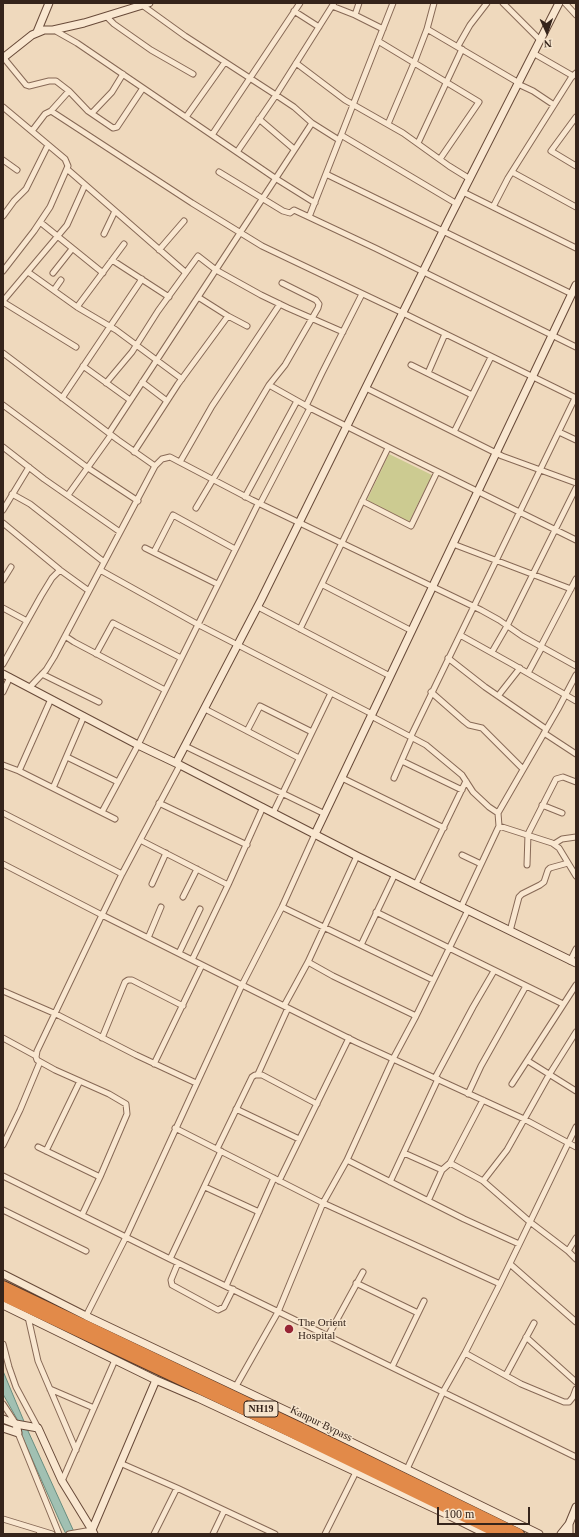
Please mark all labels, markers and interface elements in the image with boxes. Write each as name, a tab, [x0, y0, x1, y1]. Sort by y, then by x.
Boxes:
north arrow	[527, 12, 567, 52]
text: N	[543, 38, 552, 50]
place label: The Orient Hospital	[298, 1316, 346, 1342]
marker: The Orient Hospital	[283, 1323, 295, 1335]
road number: NH19	[244, 1401, 278, 1417]
street label: Kanpur Bypass	[288, 1403, 354, 1445]
scale bar	[439, 1499, 532, 1525]
text: 100 m	[444, 1507, 474, 1521]

